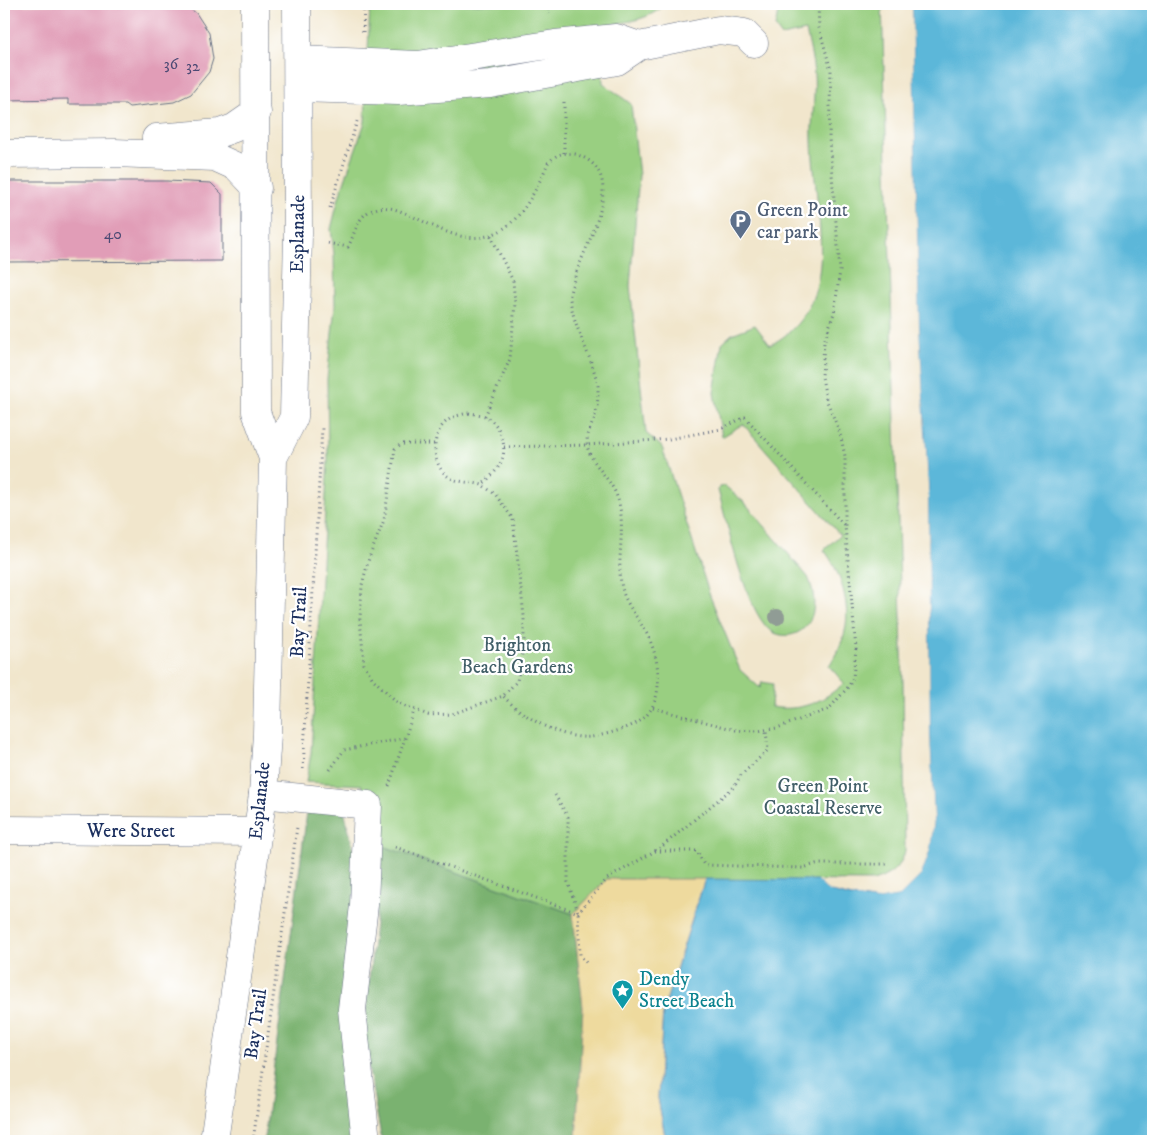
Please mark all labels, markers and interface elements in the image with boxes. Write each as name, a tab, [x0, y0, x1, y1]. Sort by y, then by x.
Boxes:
house number: 36	[164, 54, 179, 74]
house number: 32	[186, 56, 200, 76]
street label: Esplanade	[286, 194, 310, 273]
place label: Green Point car park	[757, 199, 848, 244]
parking icon: Green Point car park	[729, 209, 753, 240]
house number: 40	[104, 224, 122, 244]
street label: Bay Trail	[286, 586, 312, 658]
park label: Brighton Beach Gardens	[461, 634, 573, 679]
street label: Esplanade	[244, 761, 276, 841]
park label: Green Point Coastal Reserve	[764, 775, 882, 820]
street label: Were Street	[86, 820, 175, 843]
place label: Dendy Street Beach	[639, 968, 734, 1013]
place icon: Dendy Street Beach	[611, 978, 635, 1009]
street label: Bay Trail	[240, 987, 272, 1061]

